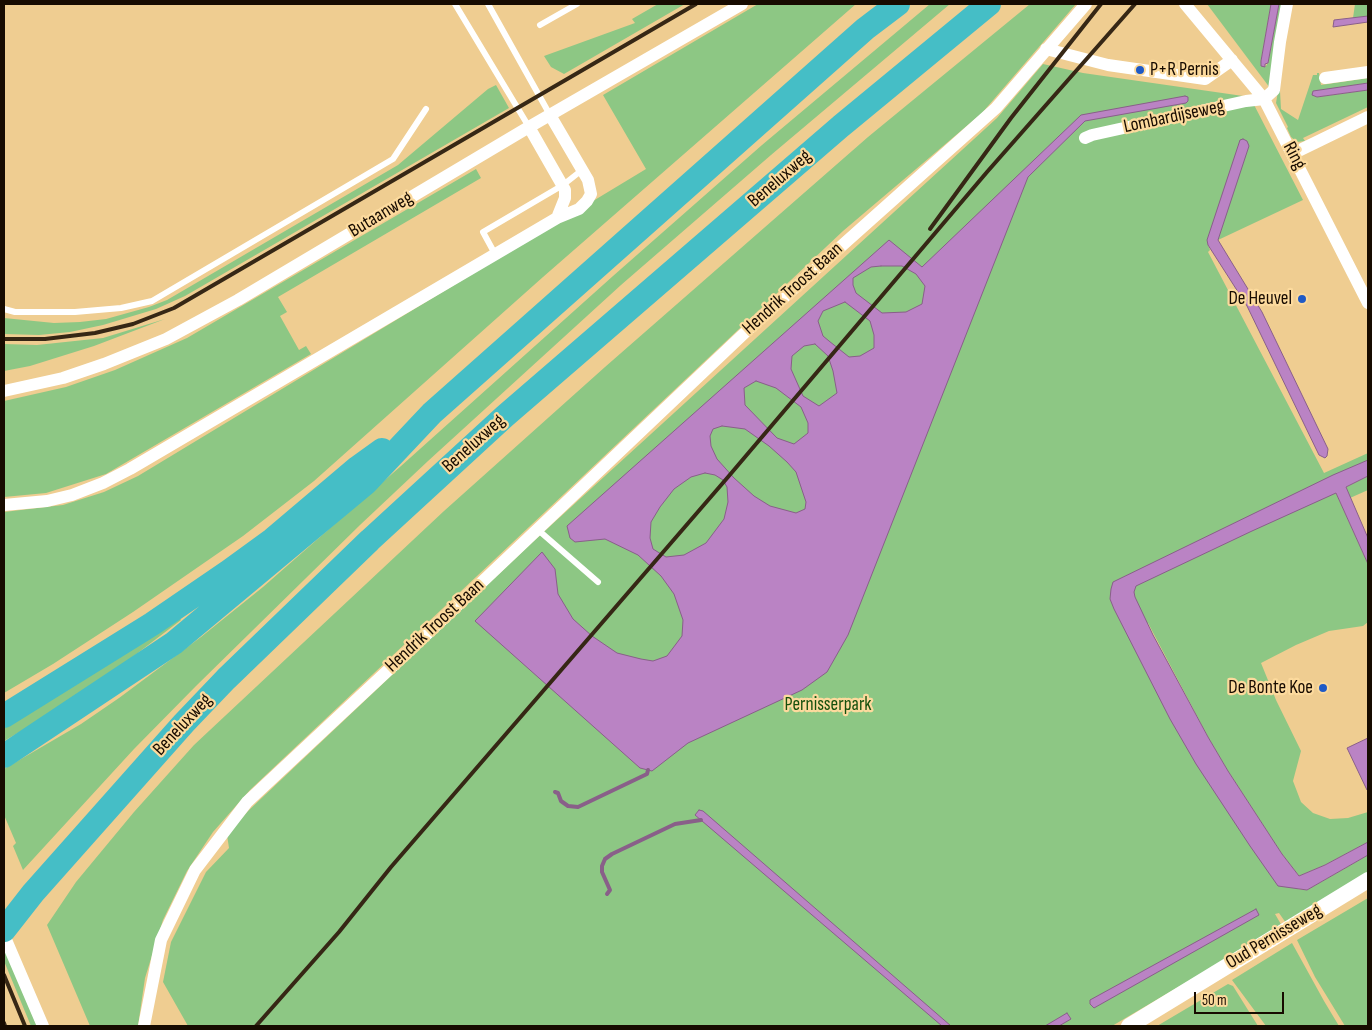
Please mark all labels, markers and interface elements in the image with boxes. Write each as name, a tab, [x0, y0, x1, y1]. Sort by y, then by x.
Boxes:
place label: P+R Pernis	[1150, 59, 1219, 81]
marker: P+R Pernis	[1134, 64, 1146, 76]
street label: Lombardijseweg	[1122, 95, 1226, 139]
street label: Ring	[1277, 138, 1311, 174]
street label: Beneluxweg	[744, 145, 816, 213]
street label: Butaanweg	[345, 187, 417, 243]
street label: Hendrik Troost Baan	[738, 238, 848, 340]
place label: De Heuvel	[1228, 288, 1292, 310]
marker: De Heuvel	[1296, 293, 1308, 305]
street label: Beneluxweg	[438, 410, 510, 478]
street label: Hendrik Troost Baan	[381, 574, 489, 678]
place label: De Bonte Koe	[1228, 677, 1313, 699]
marker: De Bonte Koe	[1317, 682, 1329, 694]
street label: Beneluxweg	[149, 689, 217, 761]
park label: Pernisserpark	[784, 694, 872, 716]
street label: Oud Pernisseweg	[1222, 899, 1326, 975]
scale bar	[1197, 982, 1287, 1014]
text: 50 m	[1202, 991, 1227, 1010]

